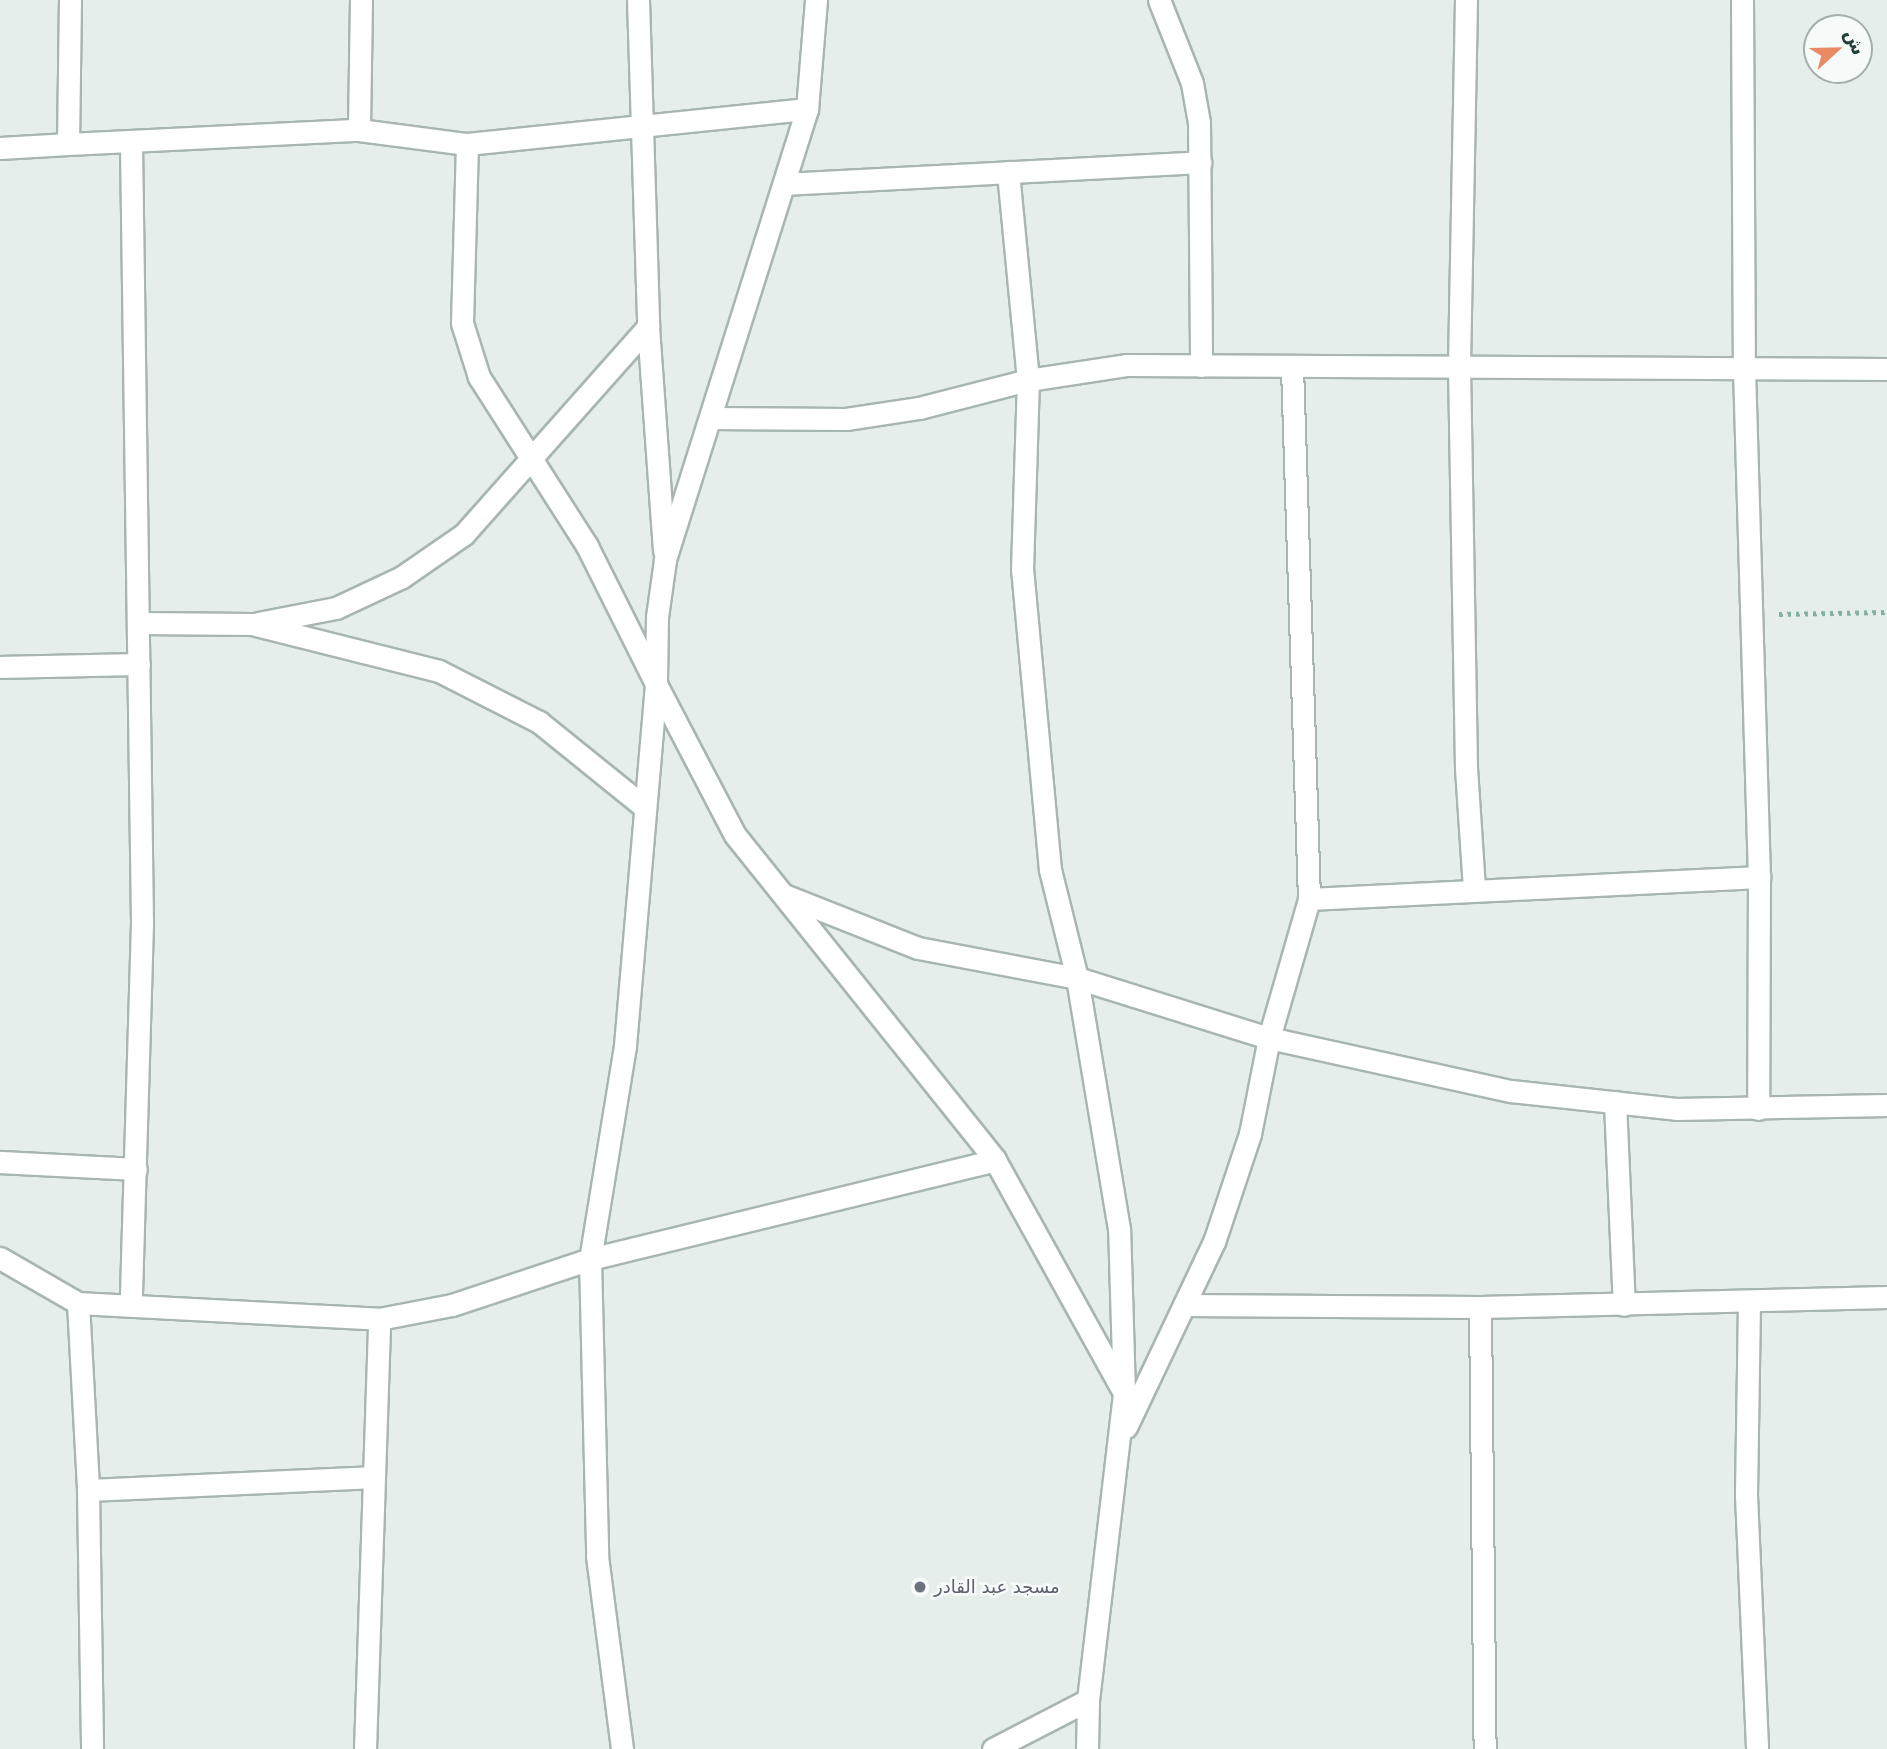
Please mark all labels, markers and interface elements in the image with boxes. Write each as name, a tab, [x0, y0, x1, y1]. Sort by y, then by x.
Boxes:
north arrow	[1803, 14, 1873, 84]
text: ش	[1841, 26, 1871, 58]
place label: مسجد عبد القادر	[934, 1576, 1060, 1598]
marker: مسجد عبد القادر	[912, 1579, 928, 1595]

